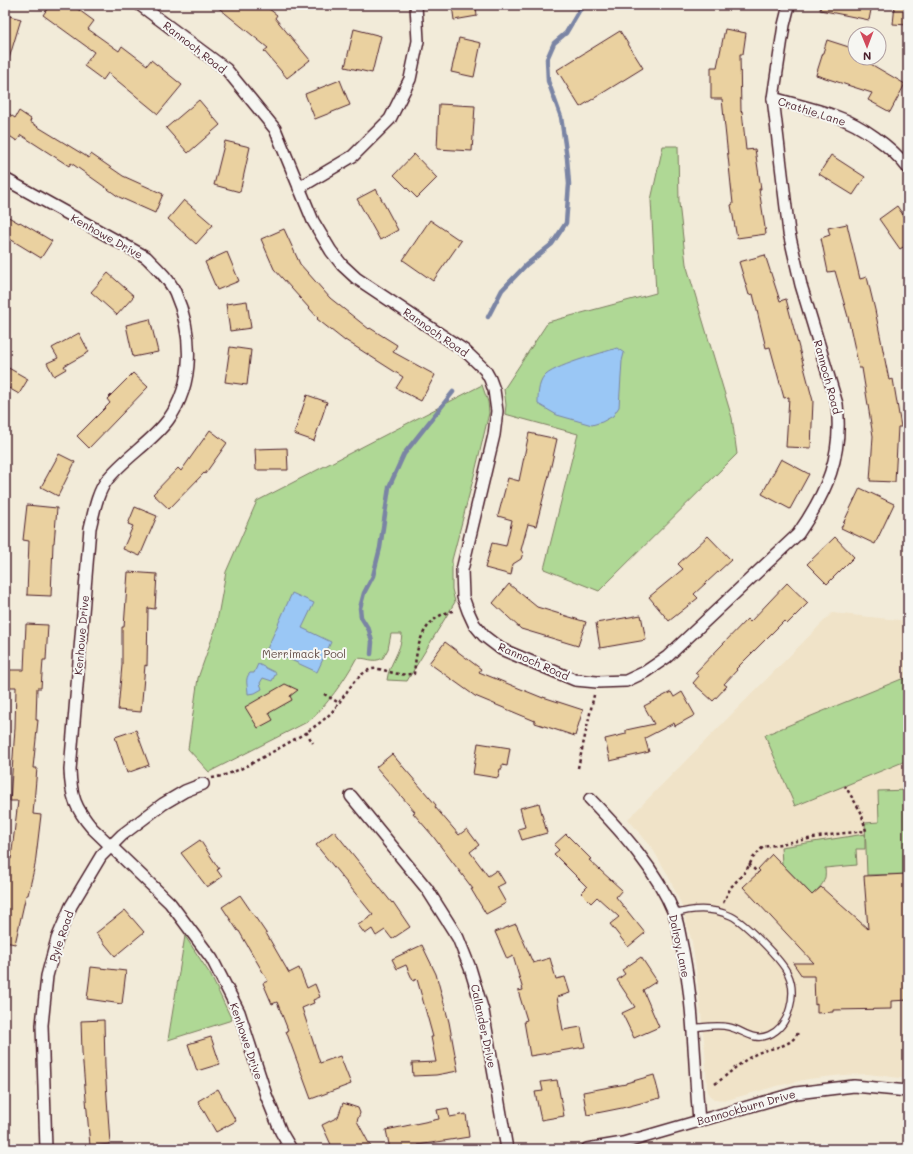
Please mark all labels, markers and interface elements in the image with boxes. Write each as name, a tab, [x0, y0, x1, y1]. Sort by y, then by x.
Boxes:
street label: Rannoch Road	[160, 18, 230, 76]
north arrow	[847, 26, 887, 66]
text: N	[863, 49, 871, 64]
street label: Crathie Lane	[776, 93, 848, 129]
street label: Kenhowe Drive	[68, 210, 146, 262]
street label: Rannoch Road	[400, 304, 472, 360]
street label: Rannoch Road	[811, 338, 845, 416]
street label: Kenhowe Drive	[70, 594, 92, 676]
street label: Rannoch Road	[496, 639, 572, 683]
park label: Merrimack Pool	[262, 646, 346, 661]
street label: Pyle Road	[45, 909, 77, 963]
street label: Dalroy Lane	[666, 913, 694, 979]
street label: Callander Drive	[468, 983, 500, 1069]
street label: Kenhowe Drive	[227, 1001, 267, 1082]
street label: Bannockburn Drive	[695, 1086, 797, 1128]

